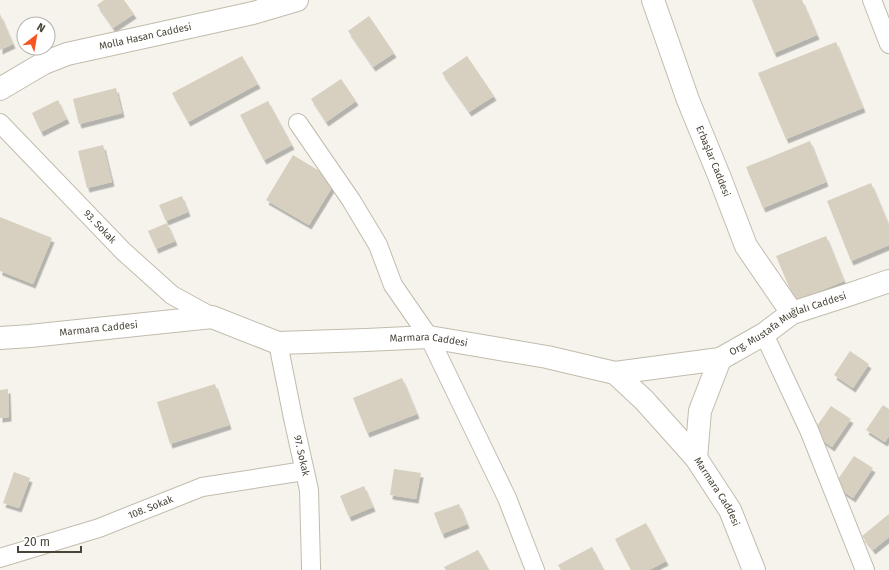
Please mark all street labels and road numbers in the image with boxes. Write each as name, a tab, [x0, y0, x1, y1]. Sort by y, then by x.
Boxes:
street label: Molla Hasan Caddesi	[98, 21, 193, 53]
street label: Erbaşlar Caddesi	[693, 124, 733, 199]
street label: 93. Sokak	[81, 208, 119, 247]
street label: Org. Mustafa Muğlalı Caddesi	[727, 290, 848, 358]
street label: Marmara Caddesi	[59, 319, 138, 339]
street label: Marmara Caddesi	[389, 331, 469, 349]
street label: 97. Sokak	[291, 434, 312, 478]
street label: Marmara Caddesi	[691, 455, 742, 528]
street label: 108. Sokak	[126, 493, 176, 522]

